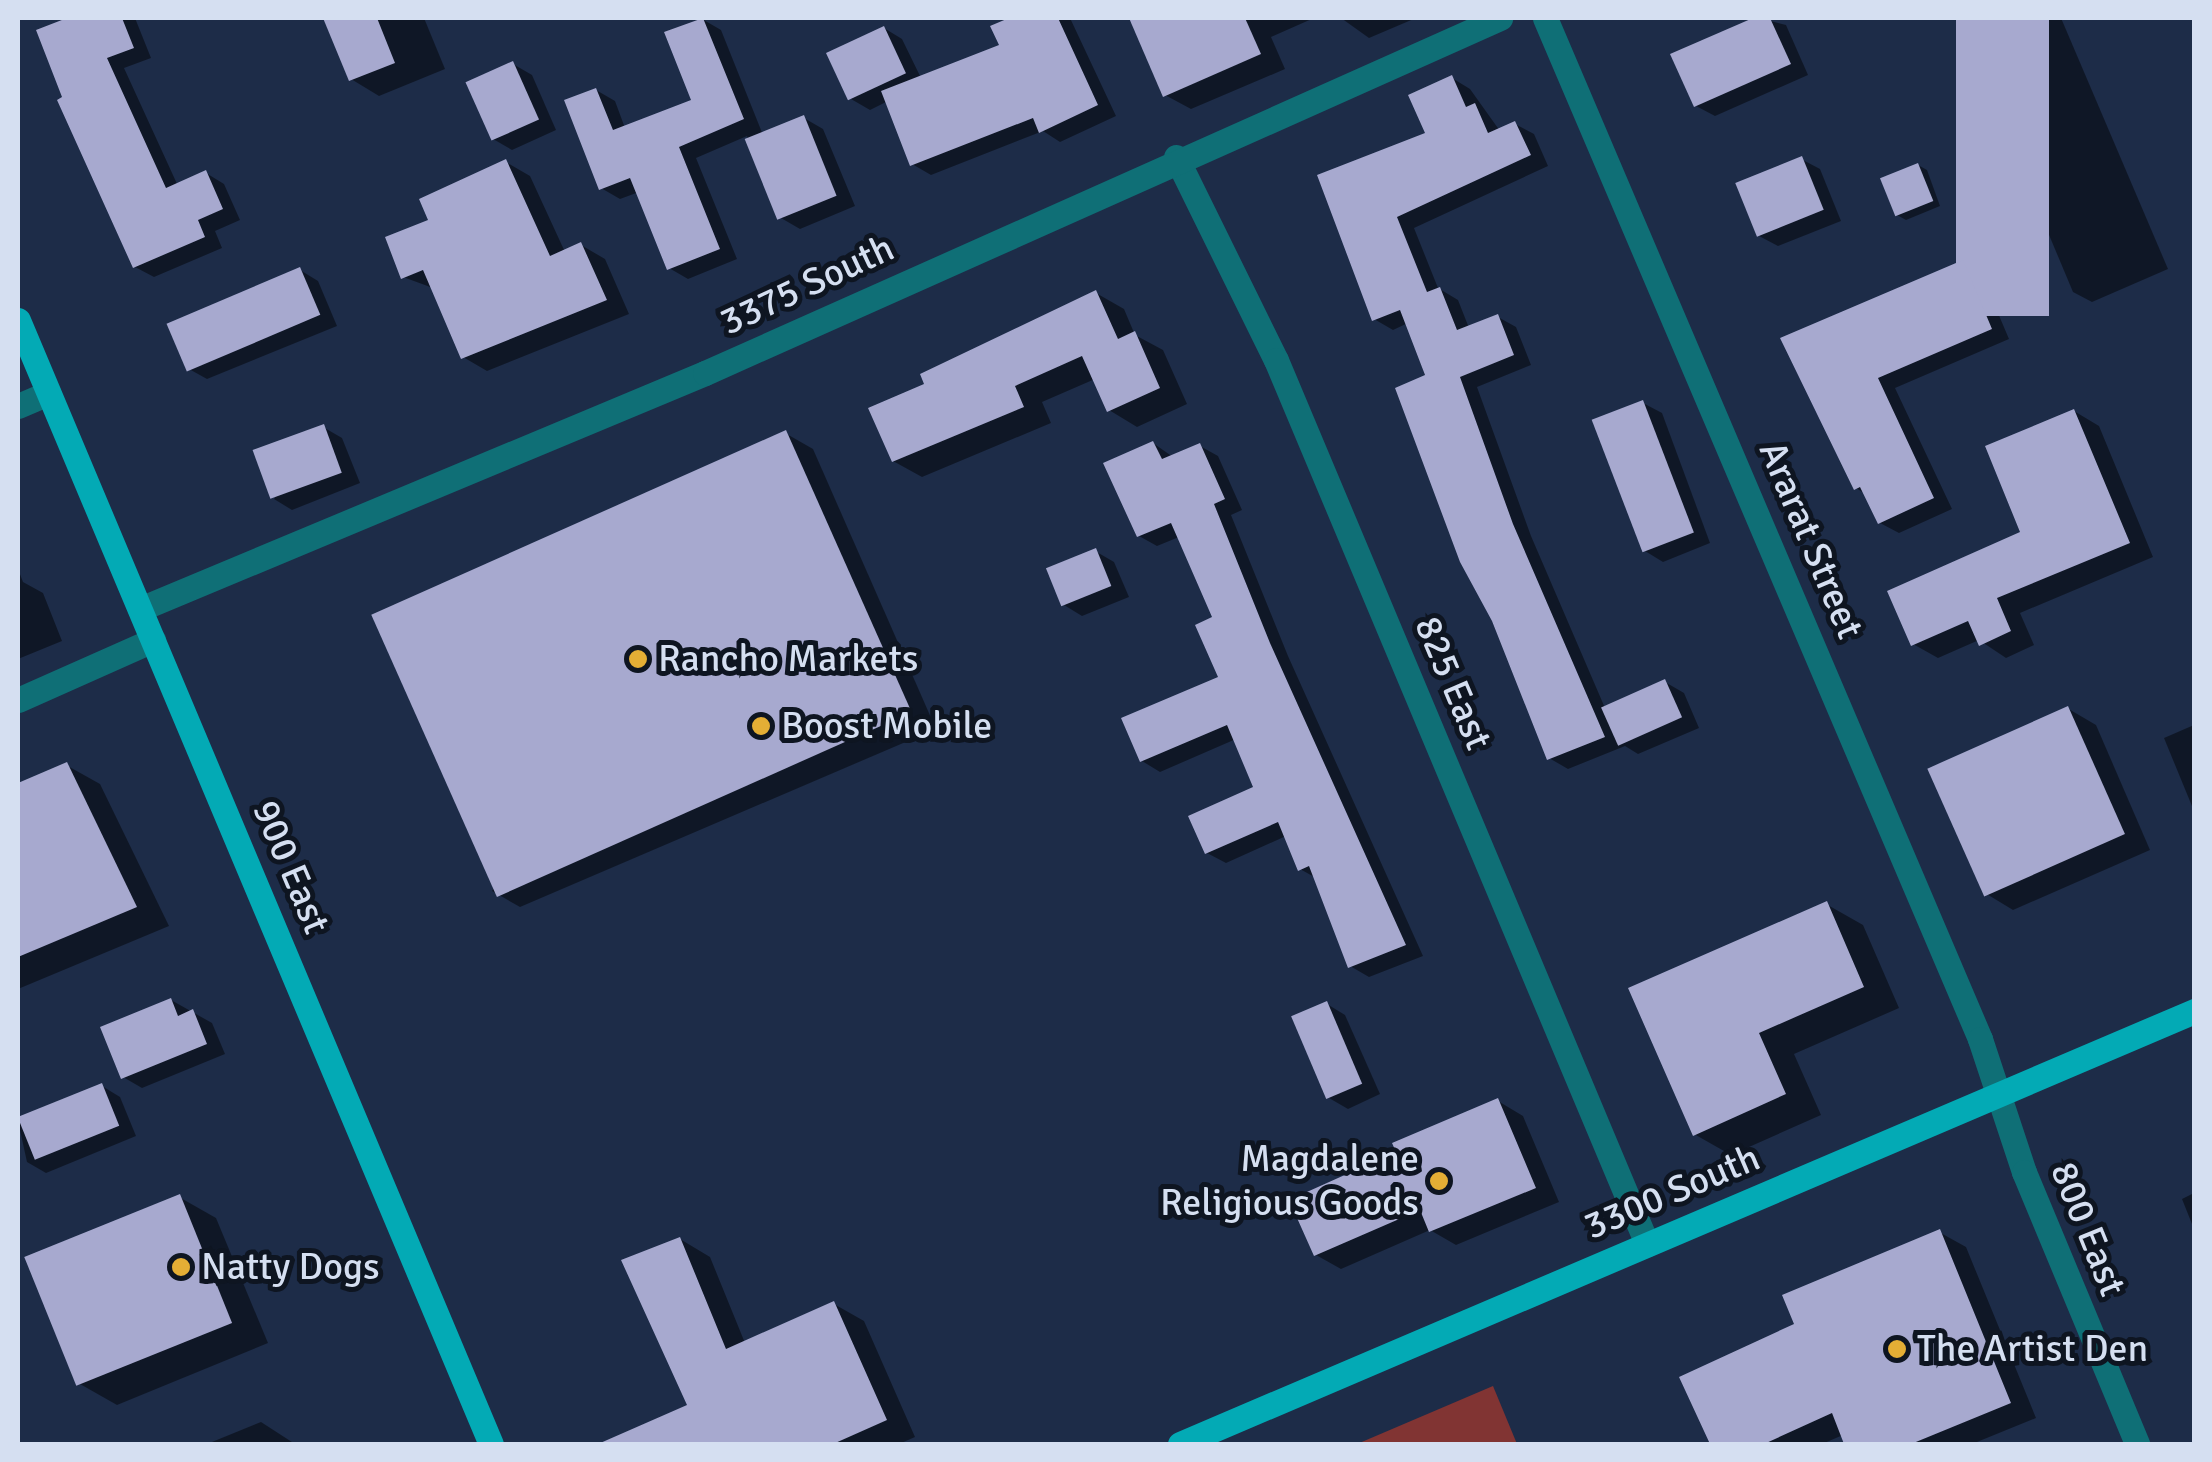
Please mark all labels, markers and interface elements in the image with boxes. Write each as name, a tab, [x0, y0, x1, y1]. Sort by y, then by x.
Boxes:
street label: 3375 South	[713, 225, 901, 345]
street label: Ararat Street	[1749, 435, 1873, 645]
street label: 825 East	[1405, 609, 1501, 757]
place label: Rancho Markets	[658, 636, 918, 682]
marker: Rancho Markets	[627, 648, 649, 670]
place label: Boost Mobile	[781, 703, 992, 749]
marker: Boost Mobile	[750, 715, 772, 737]
street label: 900 East	[243, 793, 339, 941]
street label: 3300 South	[1577, 1135, 1767, 1249]
place label: Magdalene Religious Goods	[1160, 1136, 1419, 1226]
street label: 800 East	[2041, 1155, 2135, 1303]
marker: Magdalene Religious Goods	[1428, 1170, 1450, 1192]
place label: Natty Dogs	[201, 1244, 380, 1290]
marker: Natty Dogs	[170, 1256, 192, 1278]
place label: The Artist Den	[1917, 1326, 2148, 1372]
marker: The Artist Den	[1886, 1338, 1908, 1360]

